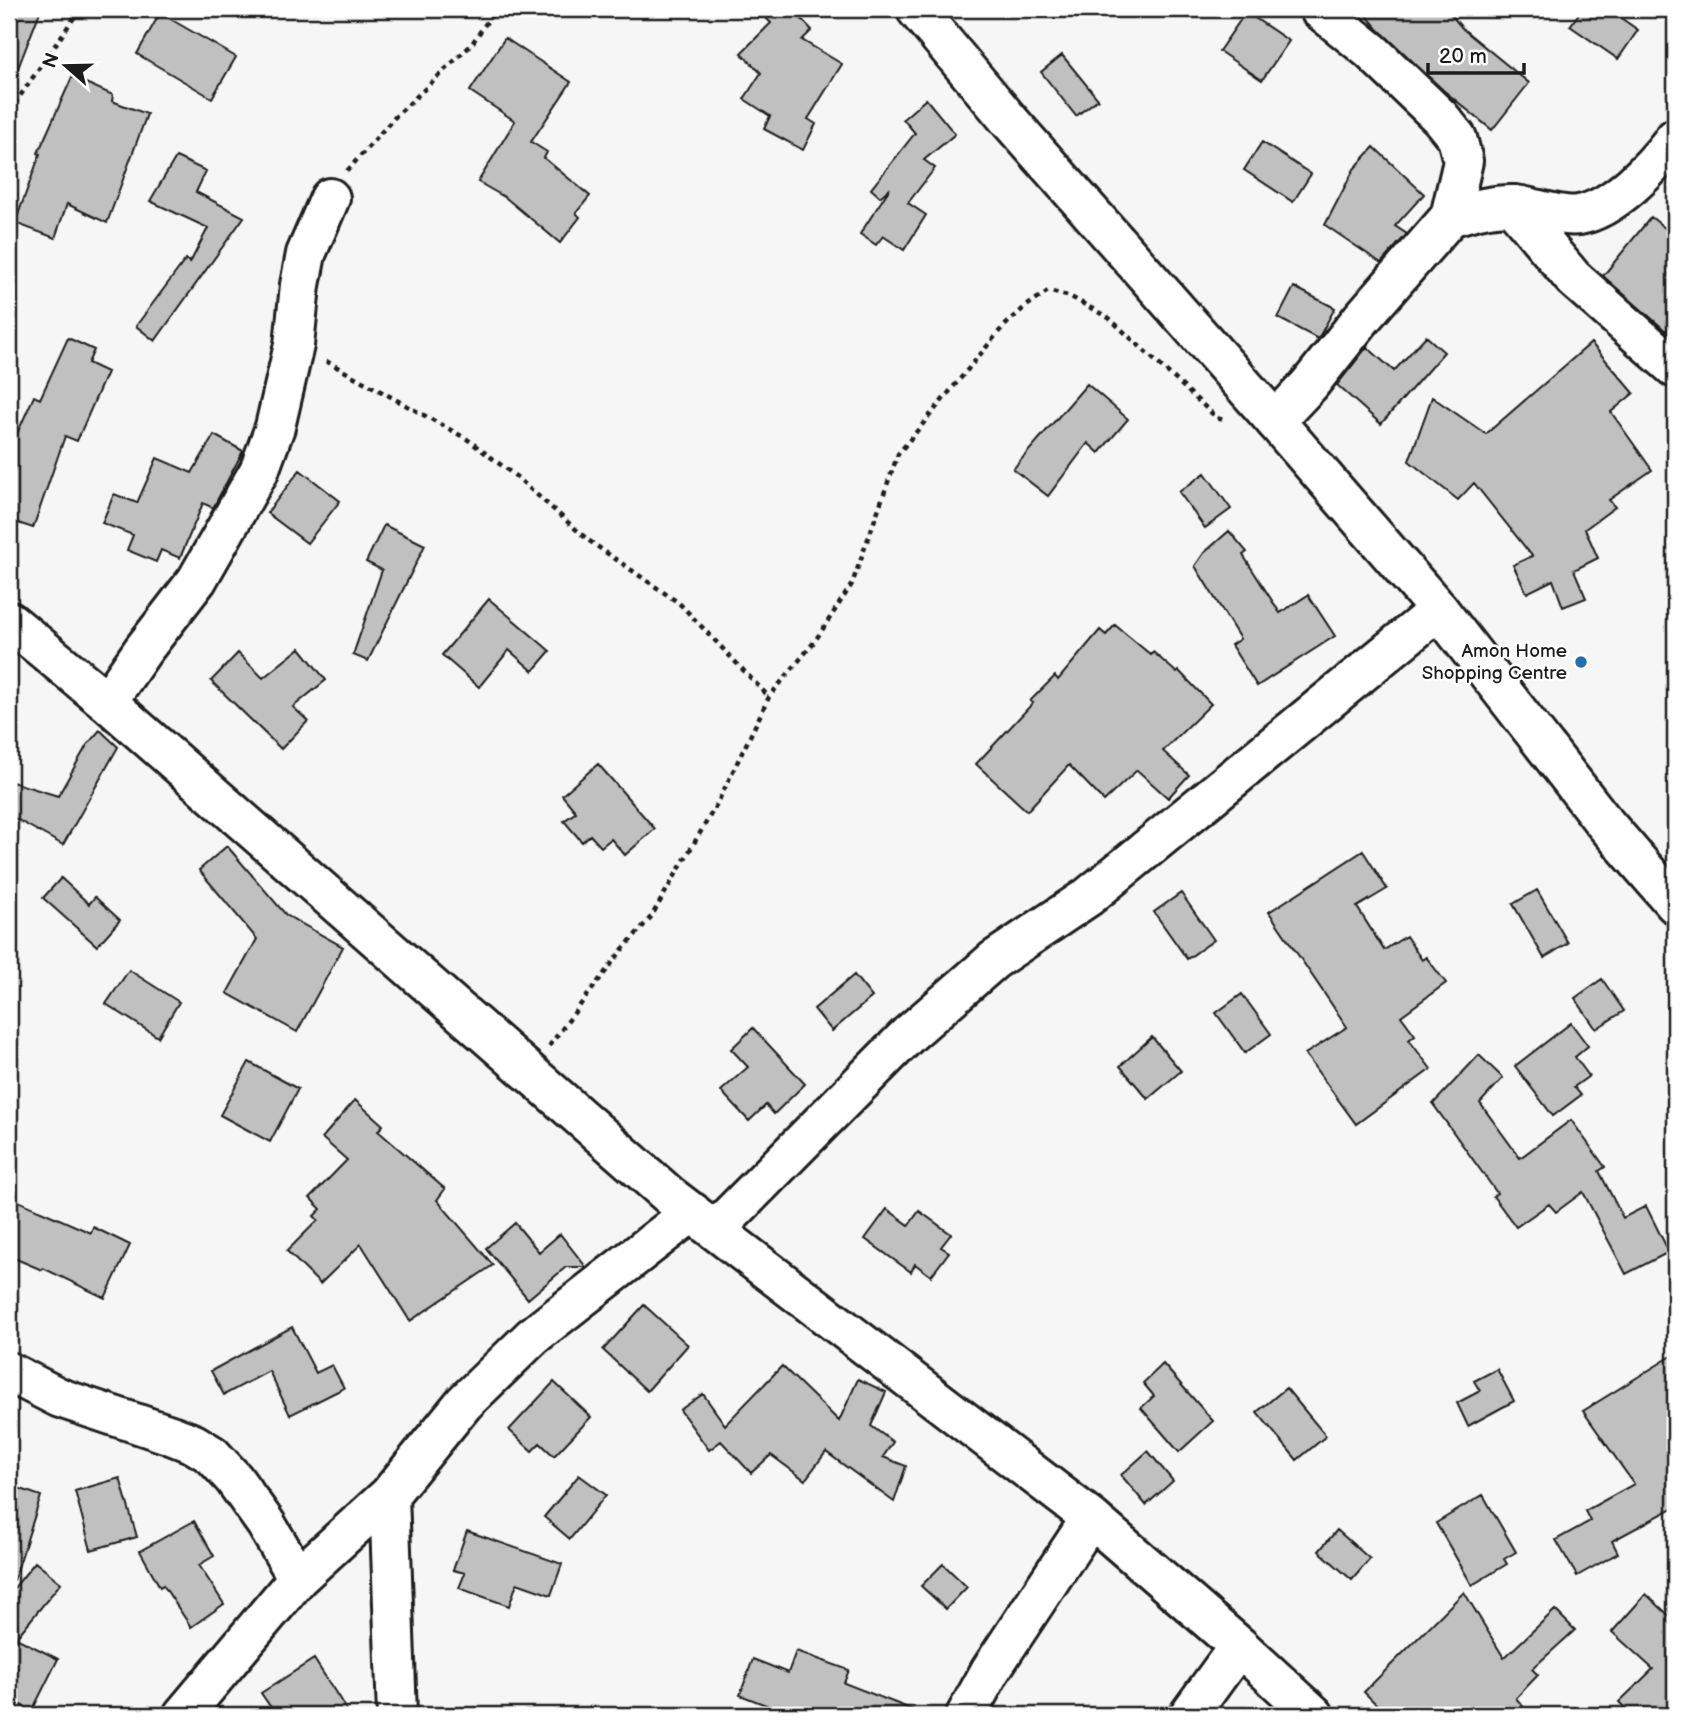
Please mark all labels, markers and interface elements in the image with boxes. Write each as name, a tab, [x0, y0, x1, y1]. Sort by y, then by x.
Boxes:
north arrow	[32, 32, 102, 102]
scale bar	[1428, 32, 1525, 76]
text: 20 m	[1439, 44, 1487, 69]
text: N	[38, 50, 65, 71]
place label: Amon Home Shopping Centre	[1422, 640, 1567, 685]
marker: Amon Home Shopping Centre	[1573, 654, 1589, 670]

